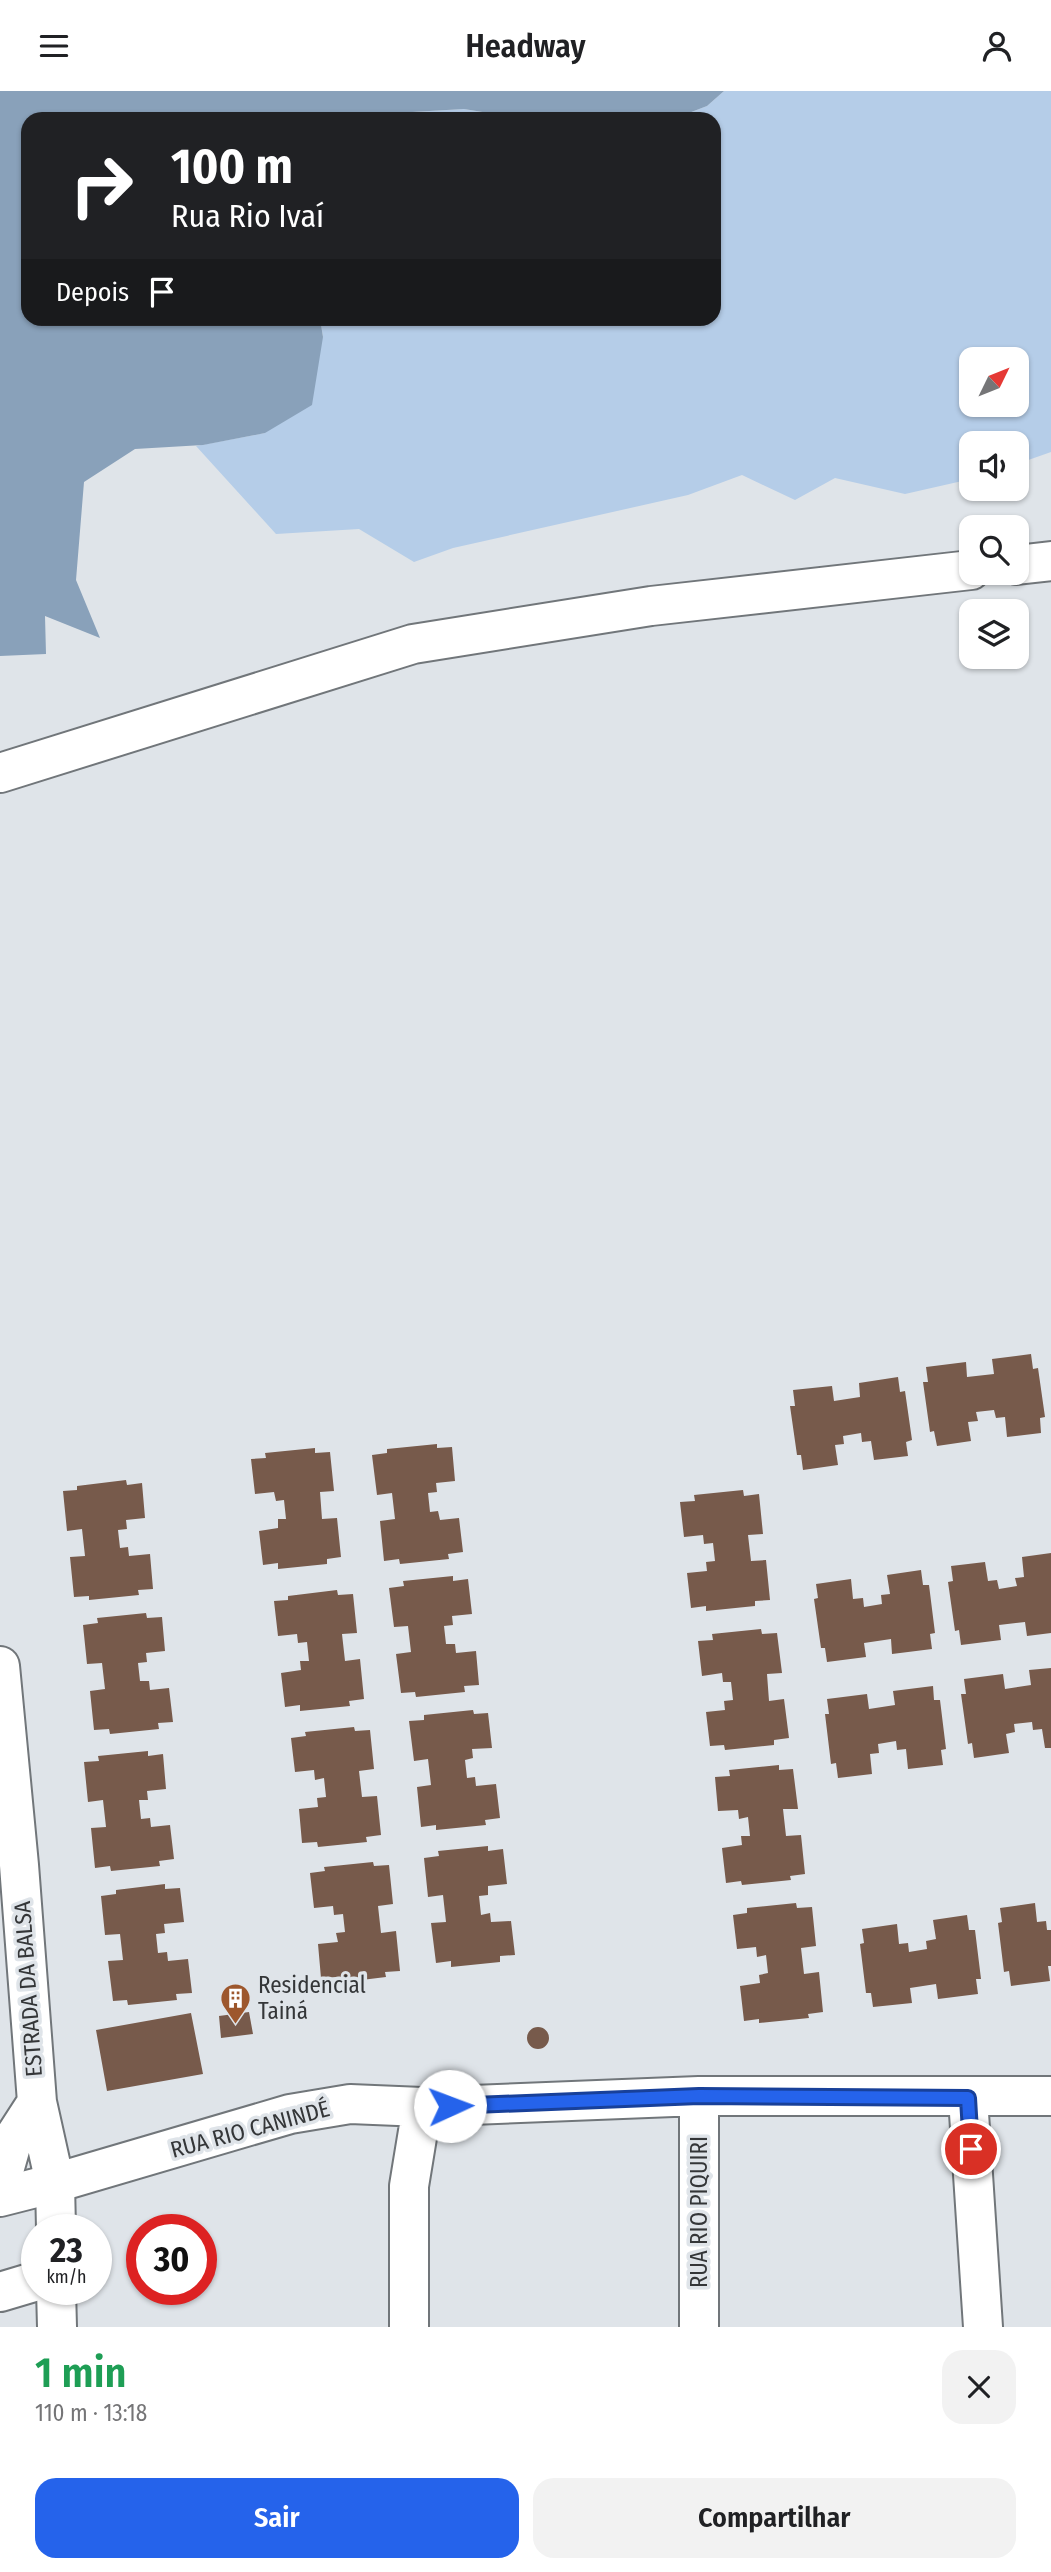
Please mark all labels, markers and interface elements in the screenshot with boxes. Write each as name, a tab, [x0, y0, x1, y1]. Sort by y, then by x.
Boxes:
icon: menu	[35, 27, 73, 65]
text: Headway	[465, 27, 586, 65]
icon: person	[978, 27, 1016, 65]
text: 100 m	[171, 137, 293, 196]
icon: right	[56, 140, 147, 231]
text: Rua Rio Ivaí	[171, 197, 324, 235]
icon: arrive	[143, 273, 181, 311]
text: Depois	[56, 277, 129, 308]
north arrow	[959, 347, 1029, 417]
map controls	[959, 347, 1029, 669]
button: sound	[959, 431, 1029, 501]
button: search	[959, 515, 1029, 585]
button: layers	[959, 599, 1029, 669]
street label: ESTRADA DA BALSA	[8, 1900, 48, 2078]
place label: Residencial Tainá	[258, 1971, 366, 2025]
building icon: Residencial Tainá	[218, 1981, 252, 2025]
position arrow	[413, 2069, 487, 2143]
street label: RUA RIO CANINDÉ	[167, 2093, 333, 2164]
pin	[941, 2119, 1001, 2179]
icon: arrive	[952, 2130, 990, 2168]
street label: RUA RIO PIQUIRI	[685, 2136, 713, 2288]
speed limit sign: 30	[126, 2214, 217, 2305]
text: 23	[50, 2229, 83, 2271]
text: km/h	[46, 2266, 87, 2288]
text: 1 min	[35, 2348, 126, 2398]
button: close	[942, 2350, 1016, 2424]
text: 110 m · 13:18	[35, 2399, 147, 2427]
button: Sair	[35, 2478, 519, 2558]
button: Compartilhar	[533, 2478, 1016, 2558]

